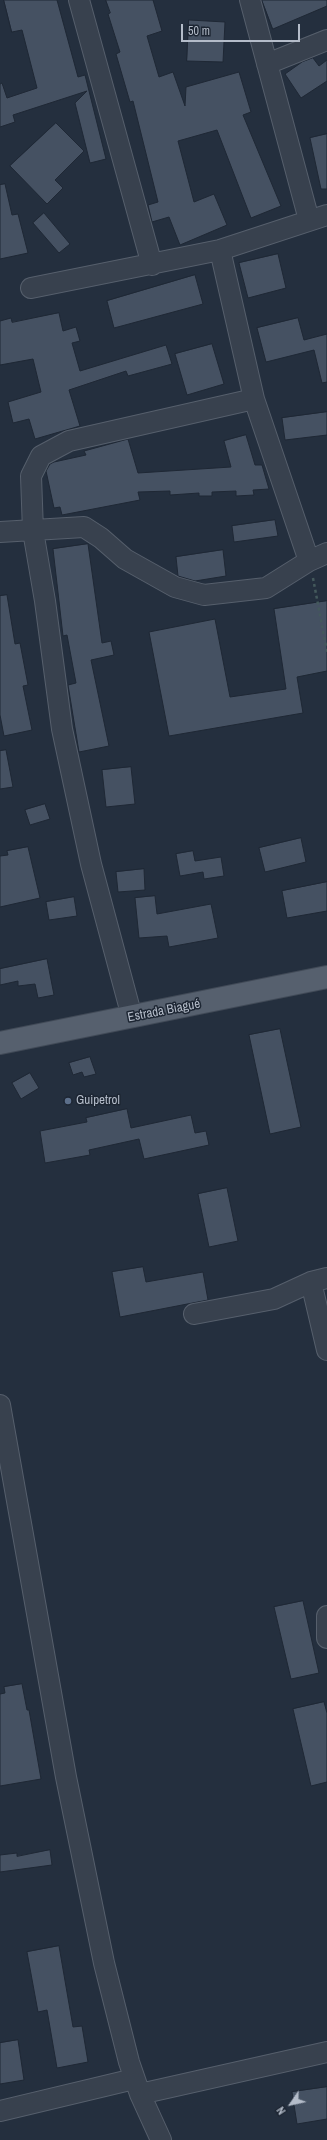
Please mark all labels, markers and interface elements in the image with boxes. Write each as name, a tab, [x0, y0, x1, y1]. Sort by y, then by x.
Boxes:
scale bar	[183, 16, 302, 42]
text: 50 m	[188, 23, 210, 39]
street label: Estrada Biagué	[126, 996, 202, 1026]
place label: Guipetrol	[76, 1093, 120, 1109]
marker: Guipetrol	[63, 1096, 73, 1106]
north arrow	[271, 2084, 311, 2124]
text: N	[273, 2104, 289, 2117]

